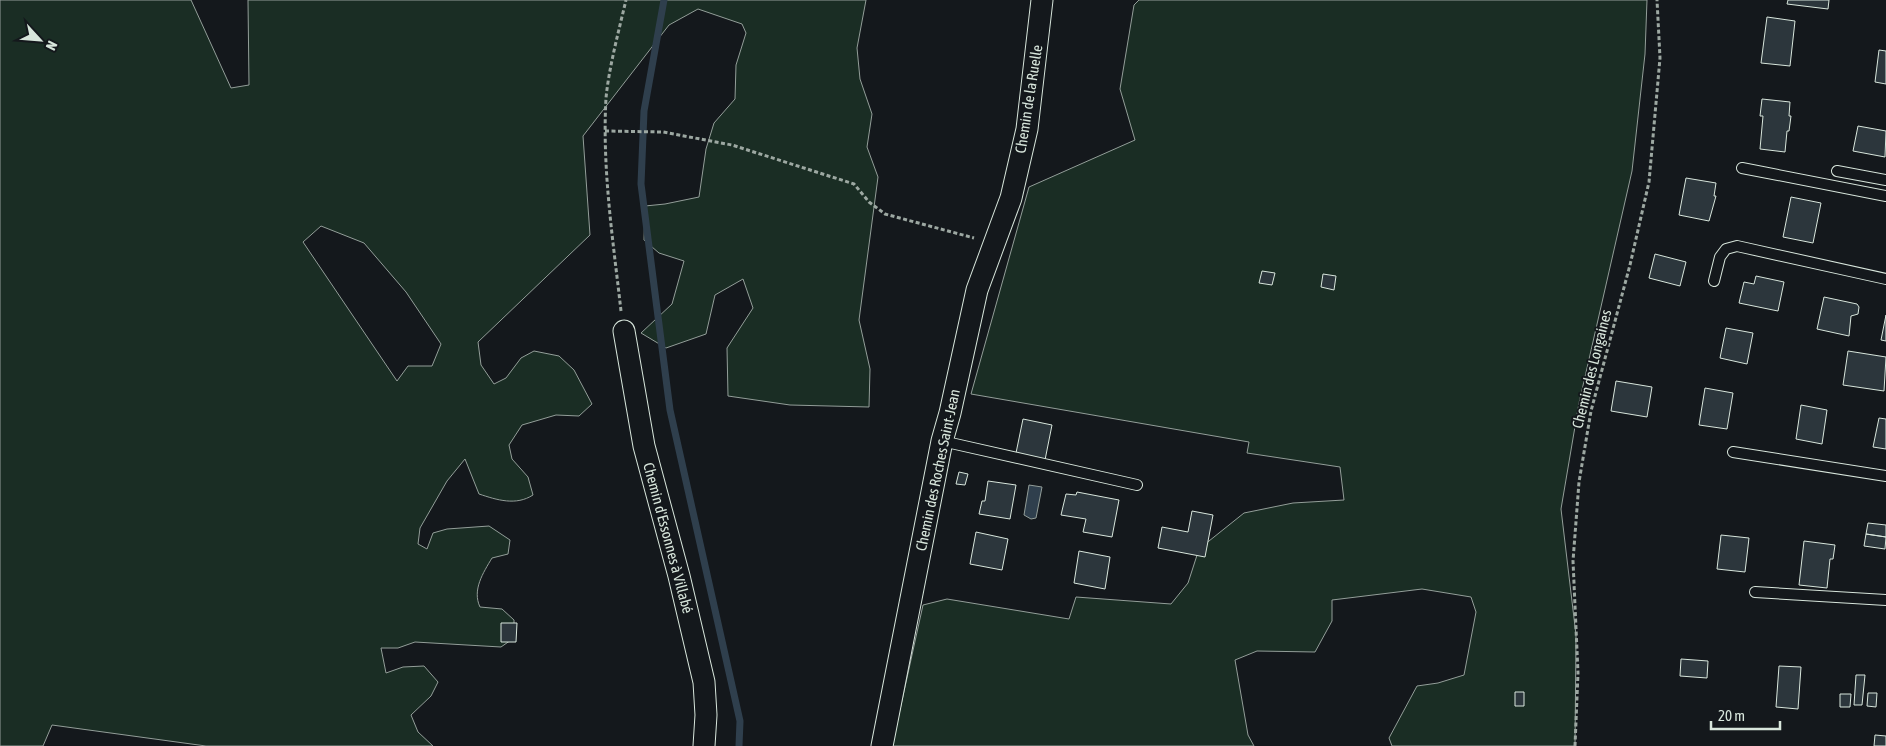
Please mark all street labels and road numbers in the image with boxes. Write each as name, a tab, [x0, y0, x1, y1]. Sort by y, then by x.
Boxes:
street label: Chemin de la Ruelle	[1012, 43, 1046, 154]
street label: Chemin des Longaines	[1569, 308, 1614, 430]
street label: Chemin des Roches Saint-Jean	[912, 387, 963, 552]
street label: Chemin d'Essonnes à Villabé	[640, 461, 697, 615]

